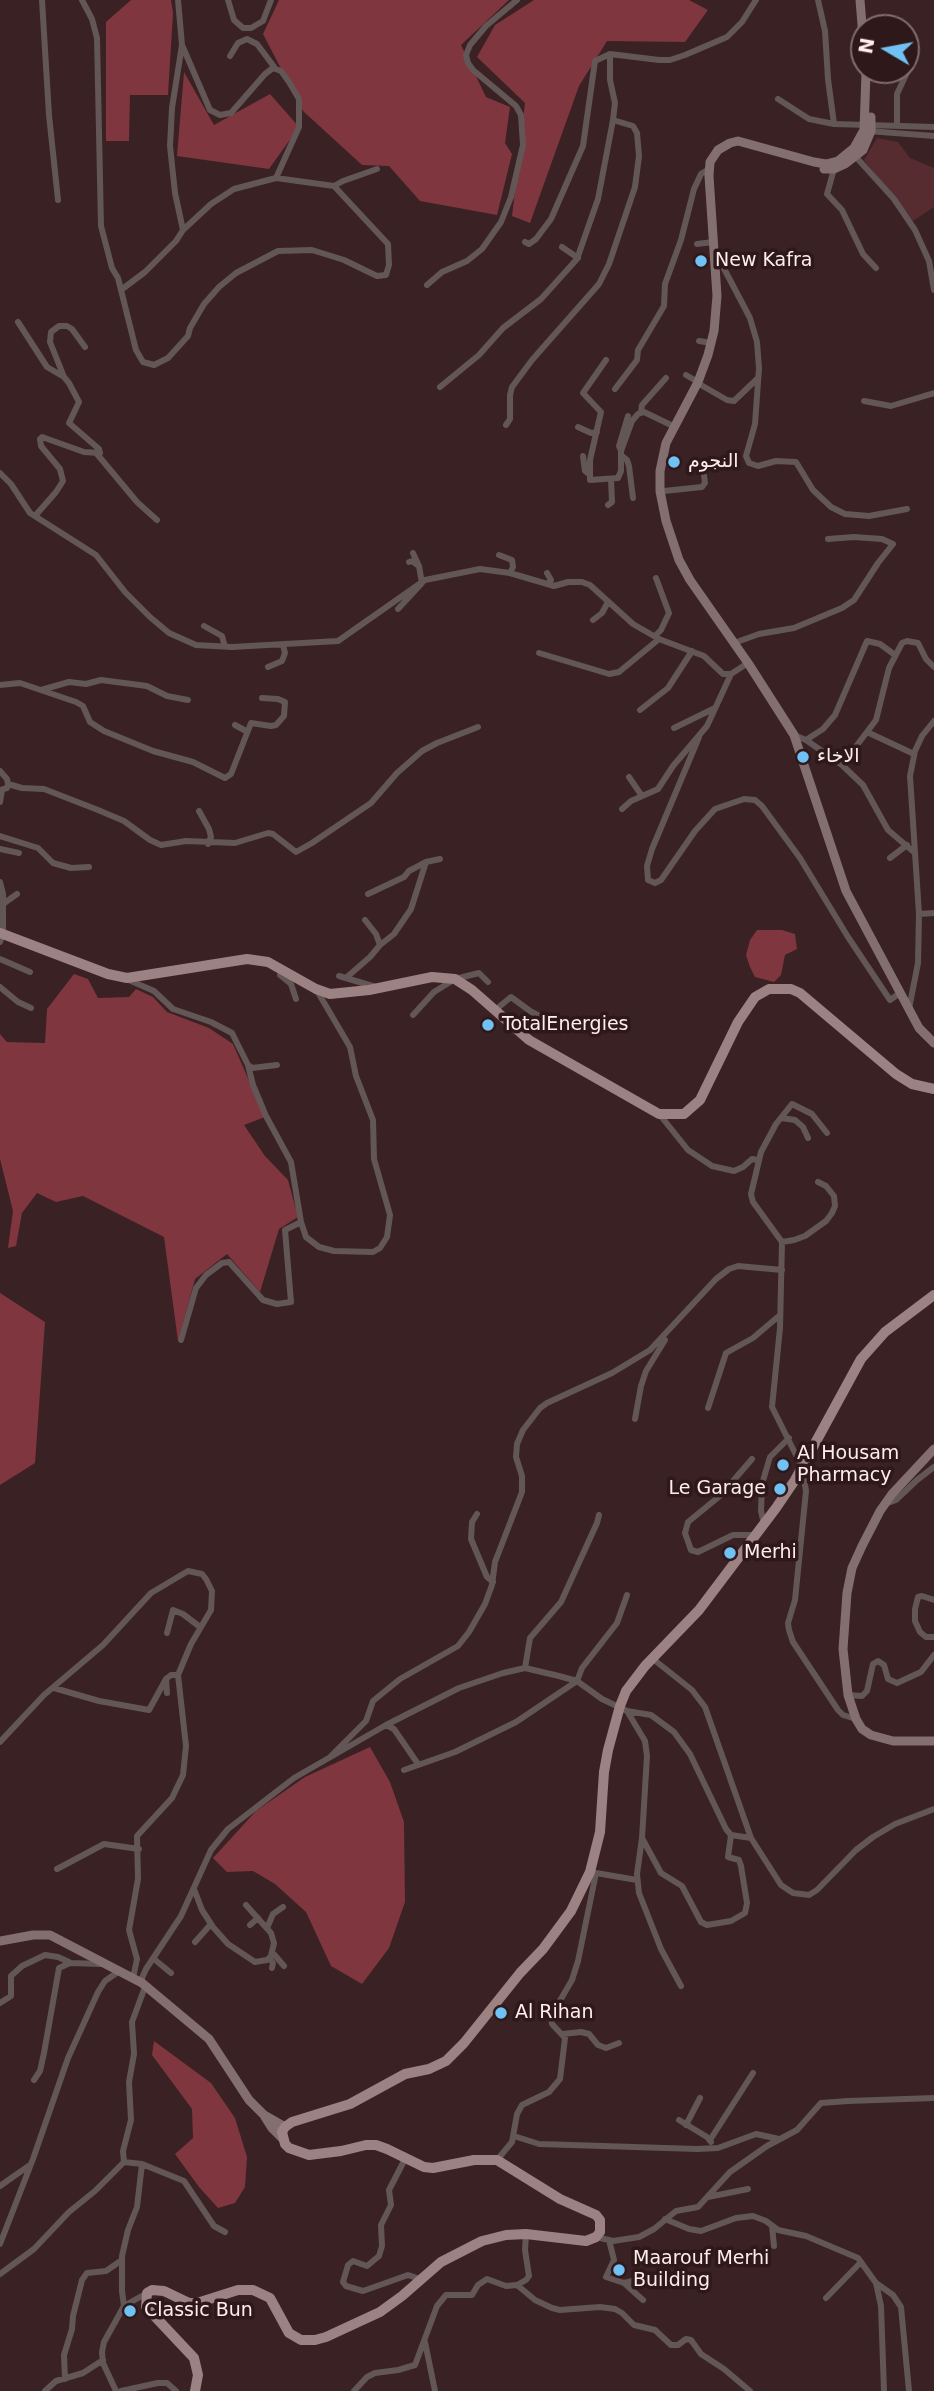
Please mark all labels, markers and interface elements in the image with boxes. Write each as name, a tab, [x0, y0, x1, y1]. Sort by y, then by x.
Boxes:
north arrow	[850, 14, 920, 84]
text: N	[854, 36, 879, 55]
place label: New Kafra	[715, 250, 812, 272]
marker: New Kafra	[693, 253, 709, 269]
place label: النجوم	[688, 451, 739, 473]
marker: النجوم	[666, 454, 682, 470]
place label: الاخاء	[817, 746, 860, 768]
marker: الاخاء	[795, 749, 811, 765]
place label: TotalEnergies	[502, 1014, 629, 1036]
marker: TotalEnergies	[480, 1017, 496, 1033]
place label: Al Housam Pharmacy	[797, 1443, 899, 1487]
marker: Al Housam Pharmacy	[775, 1457, 791, 1473]
place label: Le Garage	[668, 1478, 766, 1500]
marker: Le Garage	[772, 1481, 788, 1497]
place label: Merhi	[744, 1542, 797, 1564]
marker: Merhi	[722, 1545, 738, 1561]
place label: Al Rihan	[515, 2002, 594, 2024]
marker: Al Rihan	[493, 2005, 509, 2021]
place label: Maarouf Merhi Building	[633, 2248, 769, 2292]
marker: Maarouf Merhi Building	[611, 2262, 627, 2278]
place label: Classic Bun	[144, 2300, 253, 2322]
marker: Classic Bun	[122, 2303, 138, 2319]

